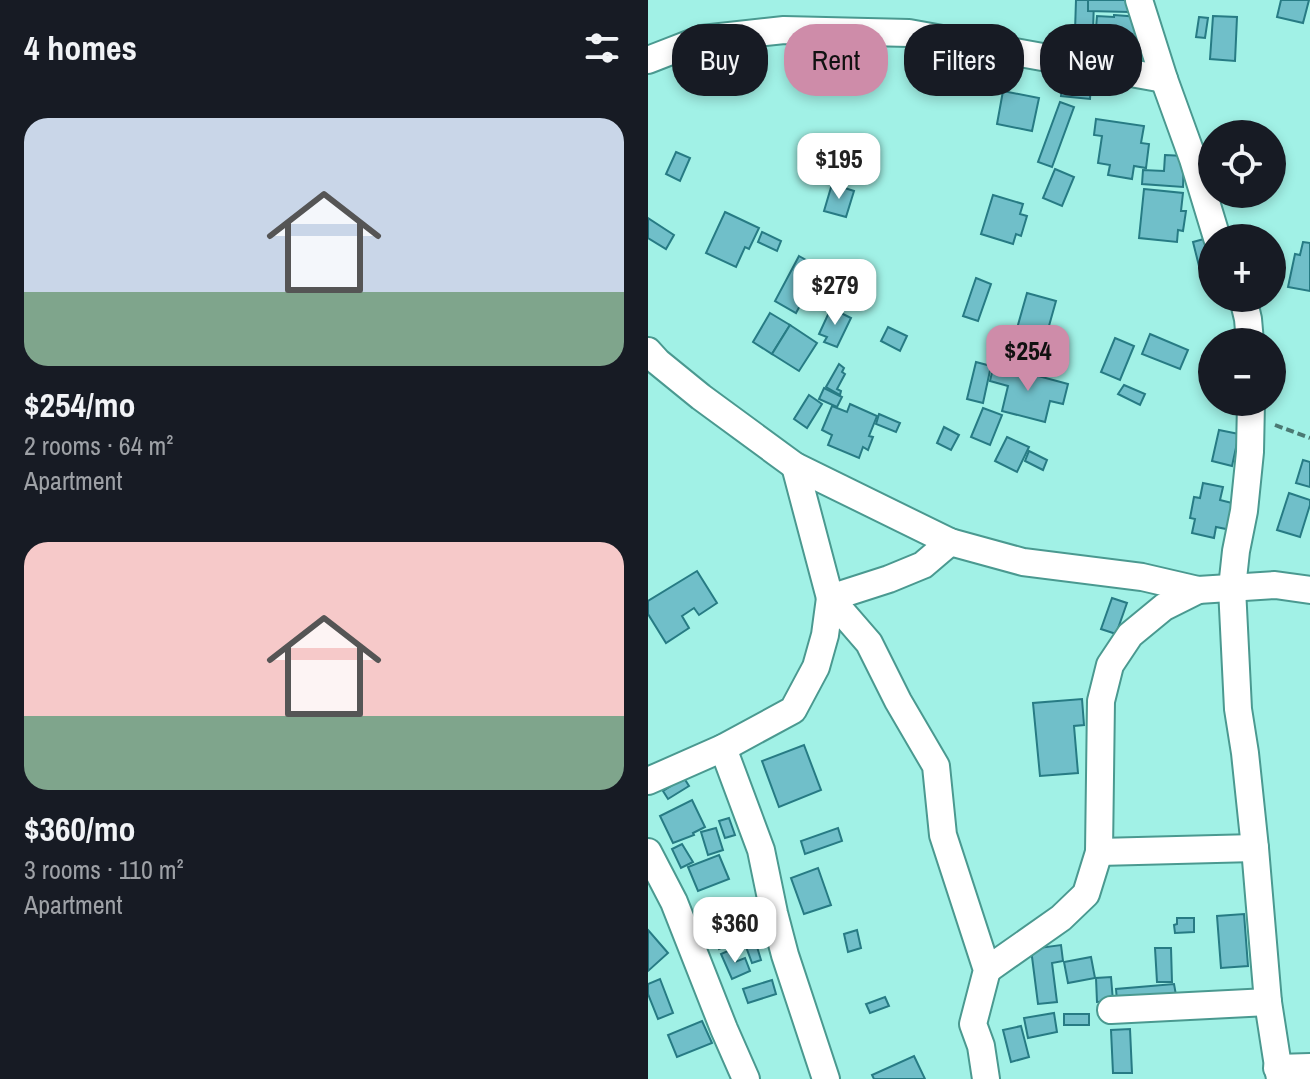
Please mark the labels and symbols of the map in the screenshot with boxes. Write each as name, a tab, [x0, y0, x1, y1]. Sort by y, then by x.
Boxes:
pin: $195	[792, 133, 886, 201]
pin: $279	[788, 259, 882, 327]
pin: $254	[981, 325, 1075, 393]
pin: $360	[688, 897, 782, 965]

